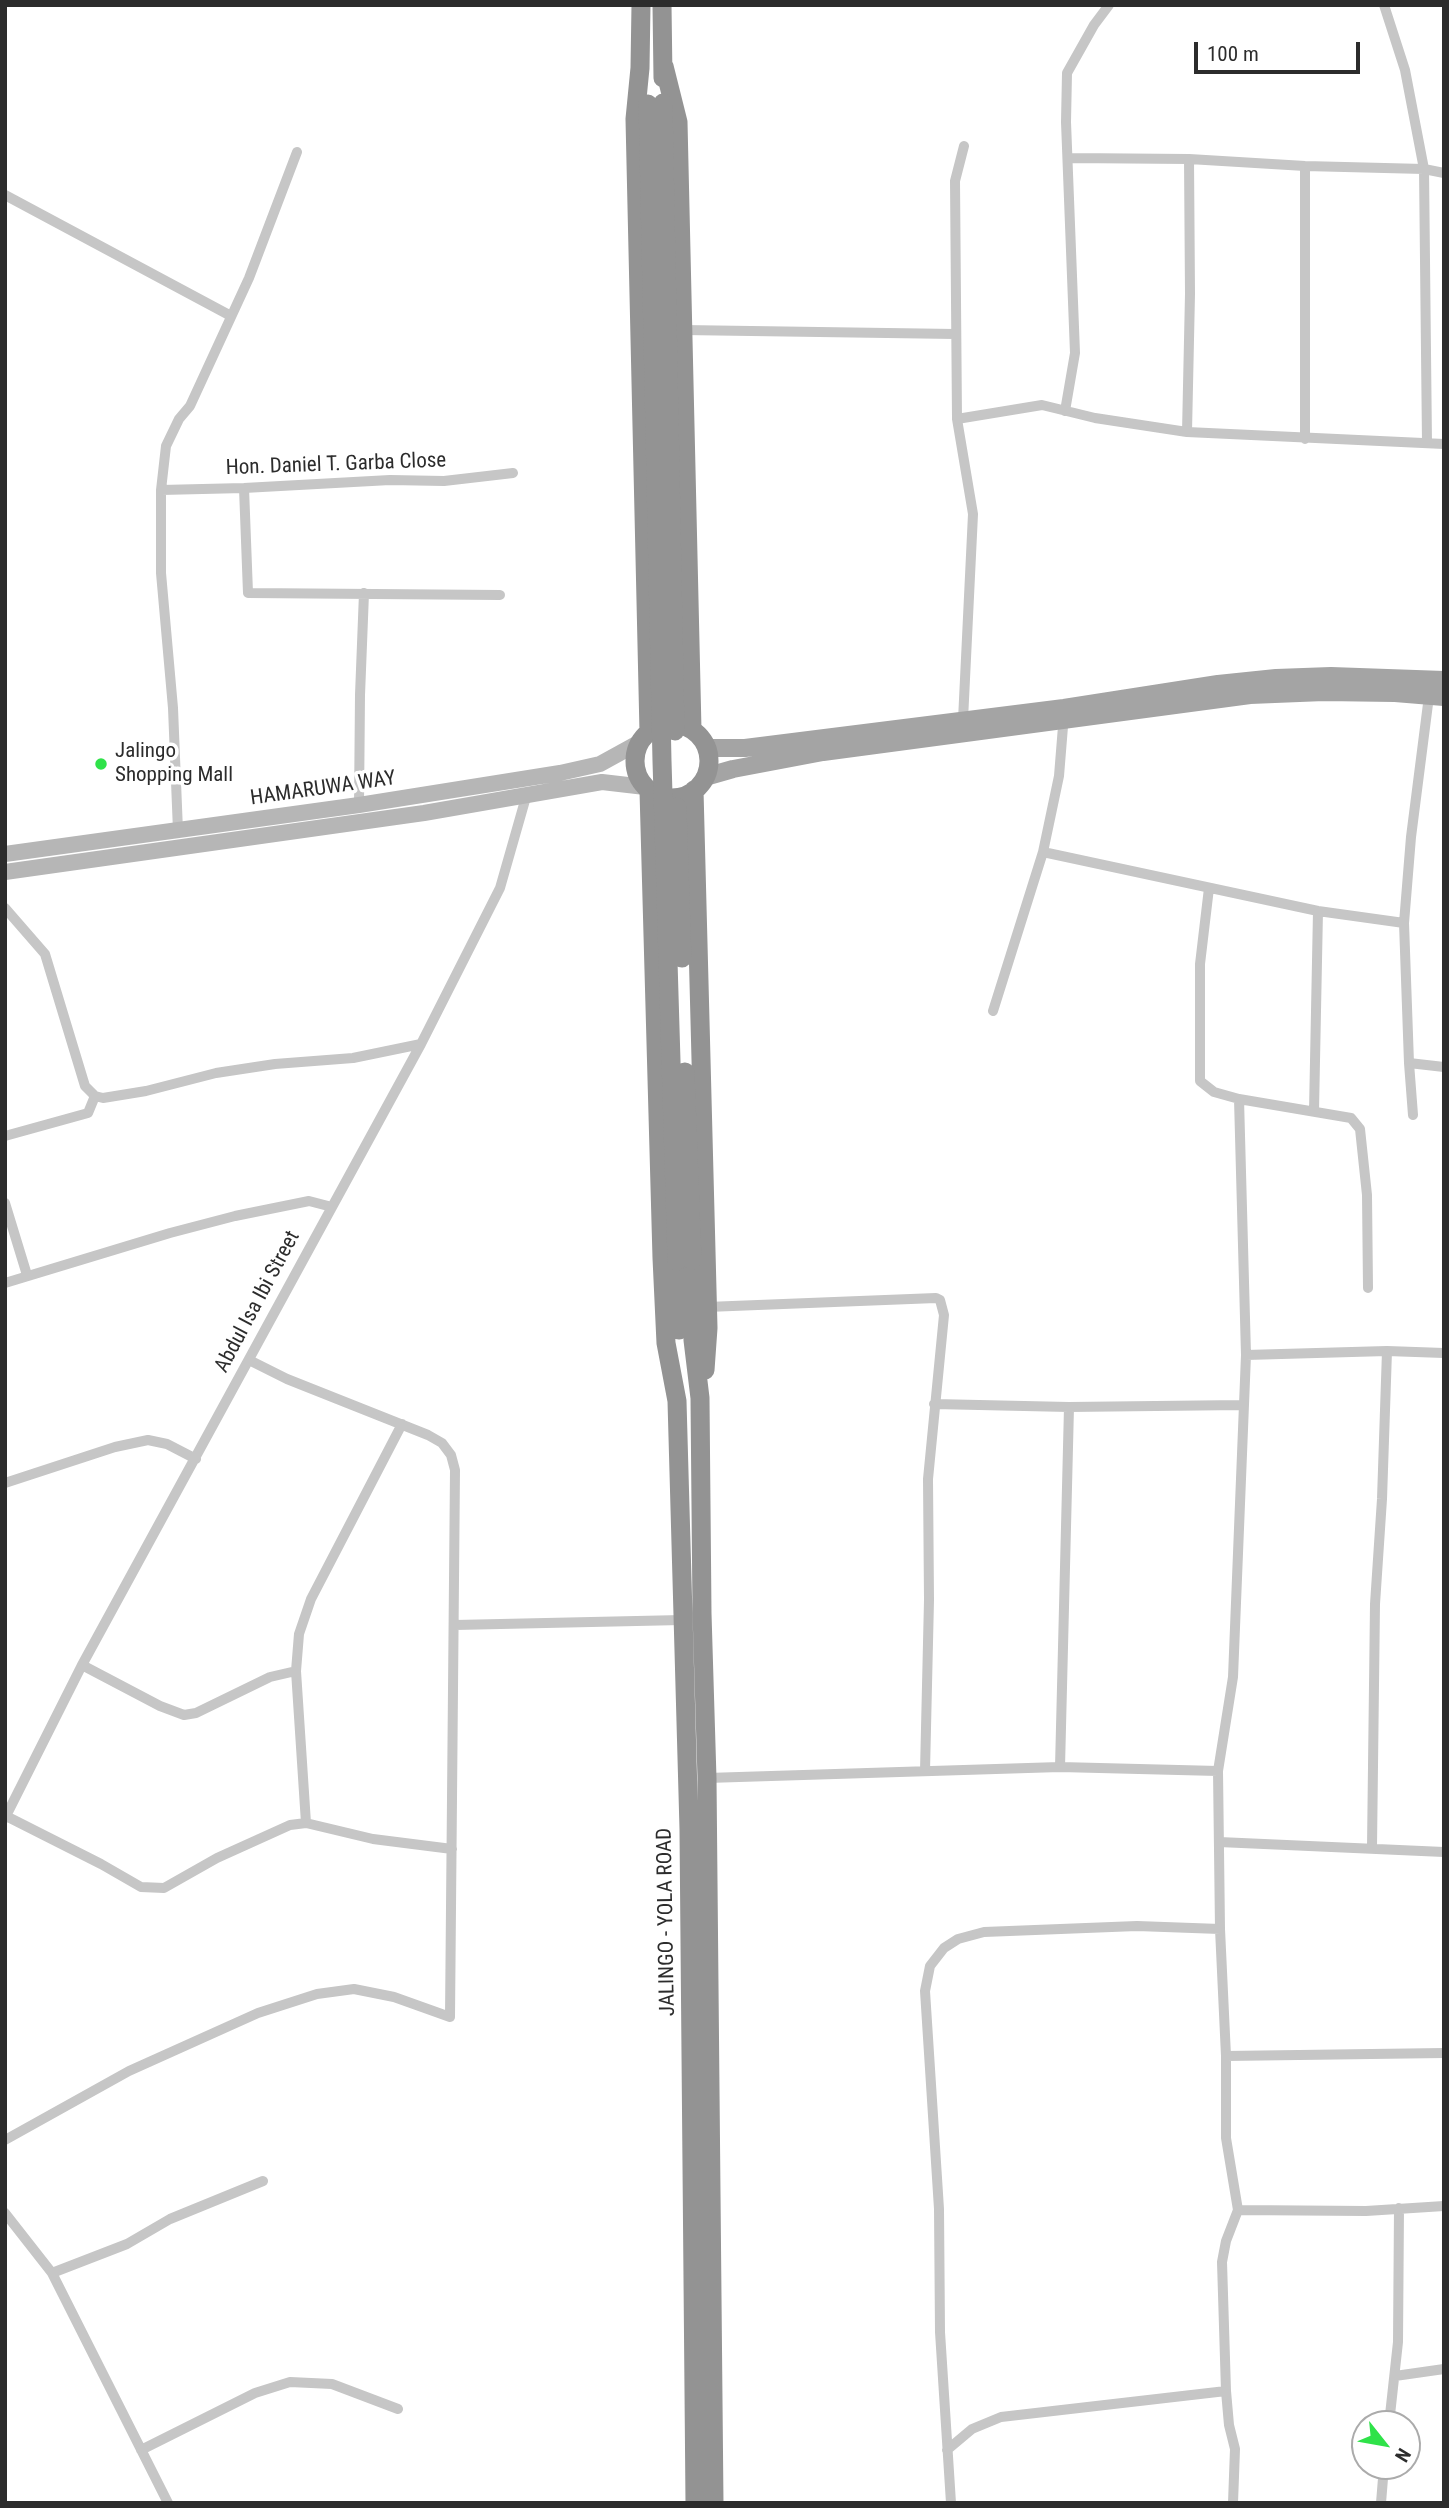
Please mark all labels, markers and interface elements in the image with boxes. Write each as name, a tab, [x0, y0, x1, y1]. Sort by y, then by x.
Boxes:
scale bar	[1197, 28, 1363, 72]
text: 100 m	[1207, 42, 1259, 66]
street label: Hon. Daniel T. Garba Close	[225, 449, 447, 481]
place label: Jalingo Shopping Mall	[115, 739, 233, 789]
marker: Jalingo Shopping Mall	[93, 756, 109, 772]
street label: HAMARUWA WAY	[249, 766, 397, 812]
street label: Abdul Isa Ibi Street	[210, 1227, 306, 1377]
street label: JALINGO - YOLA ROAD	[653, 1828, 681, 2016]
north arrow	[1351, 2410, 1421, 2480]
text: N	[1390, 2444, 1416, 2466]

